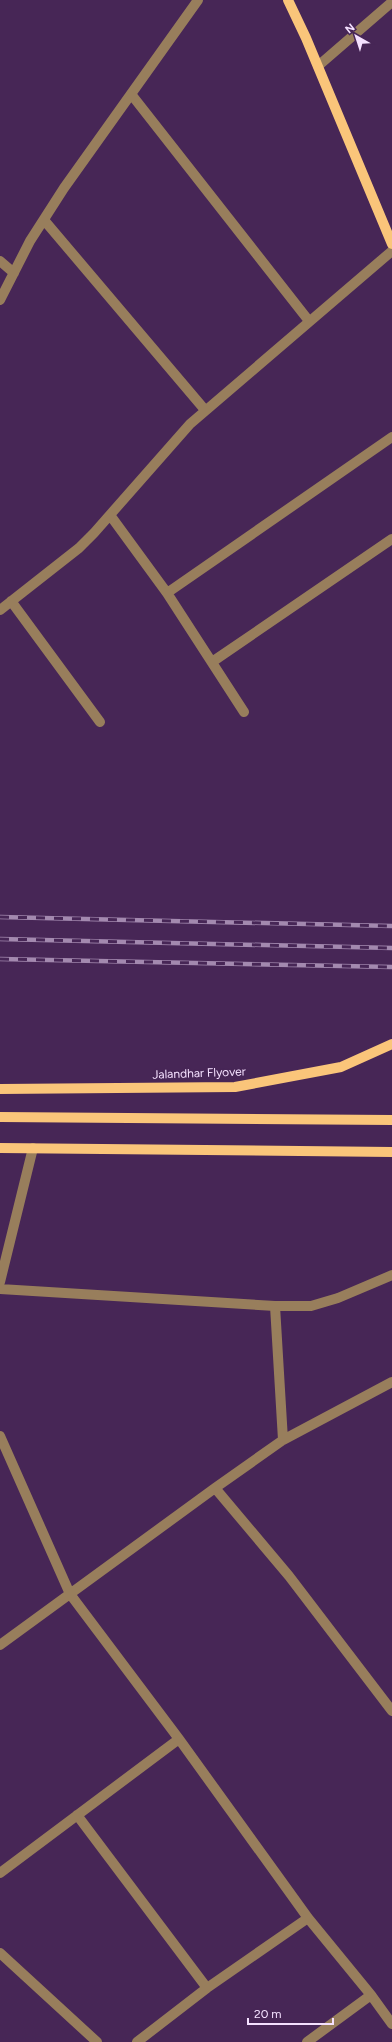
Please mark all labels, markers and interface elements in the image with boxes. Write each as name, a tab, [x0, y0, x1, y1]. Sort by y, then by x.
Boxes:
north arrow	[336, 16, 376, 56]
text: N	[343, 21, 357, 36]
street label: Jalandhar Flyover	[152, 1064, 246, 1082]
scale bar	[248, 2000, 333, 2026]
text: 20 m	[254, 2007, 282, 2021]

